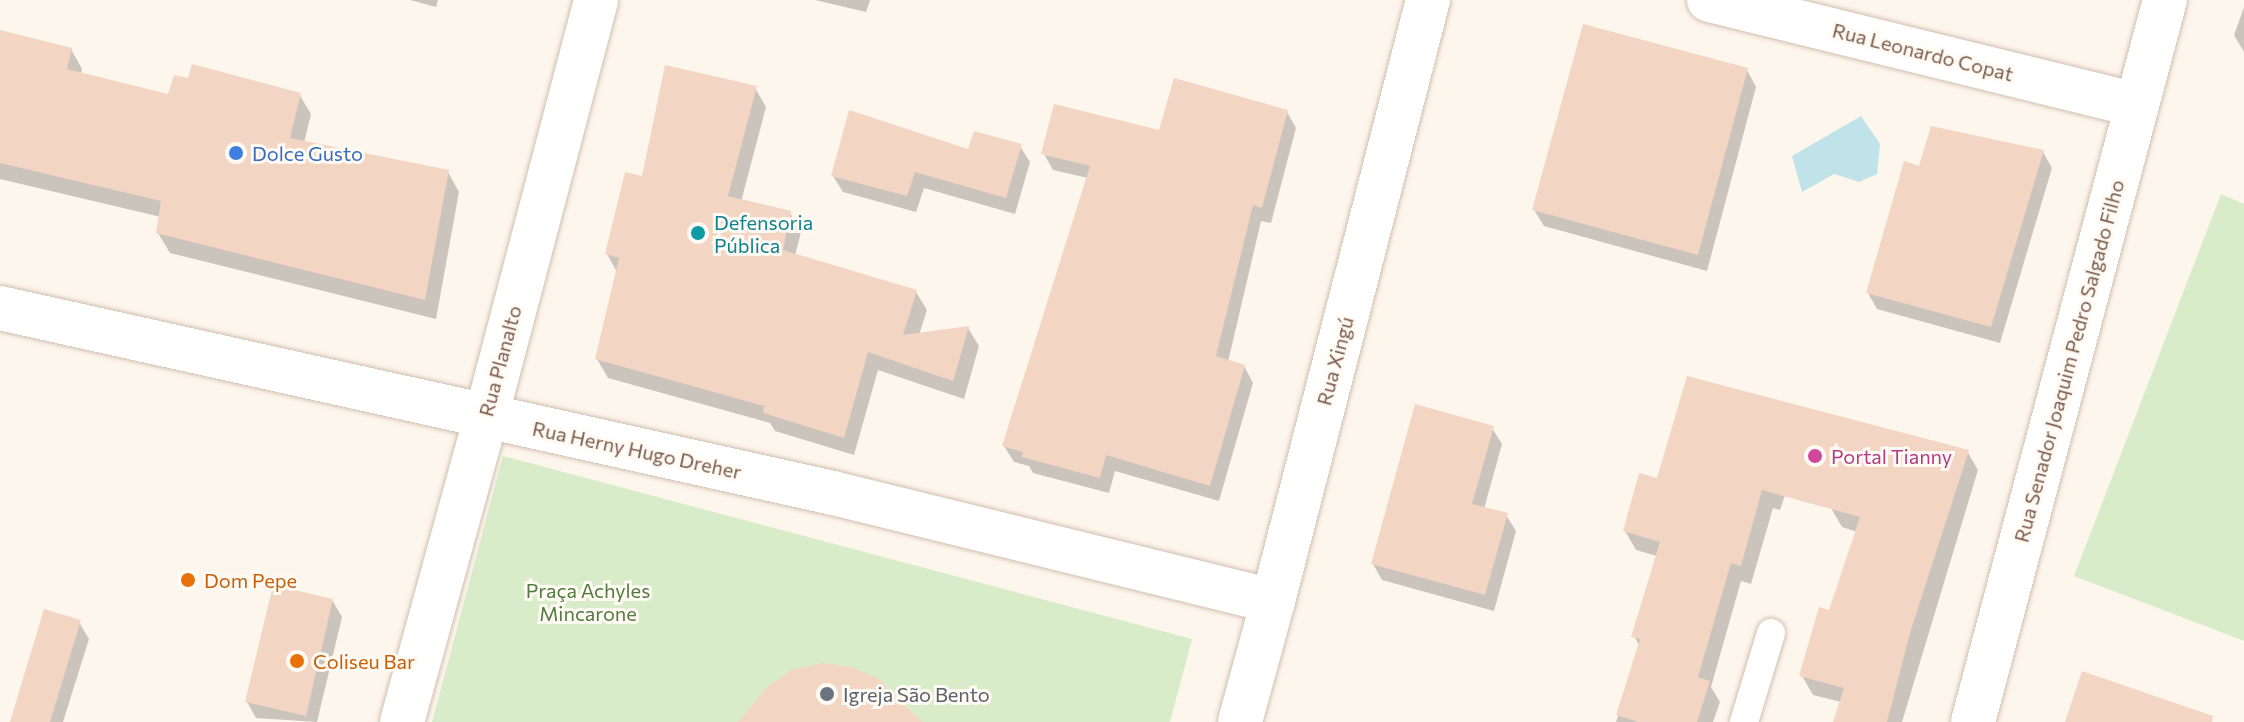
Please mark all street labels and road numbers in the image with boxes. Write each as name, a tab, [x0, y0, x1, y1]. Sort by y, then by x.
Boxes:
street label: Rua Leonardo Copat	[1830, 18, 2016, 86]
street label: Rua Senador Joaquim Pedro Salgado Filho	[2009, 177, 2129, 545]
street label: Rua Planalto	[474, 303, 526, 419]
street label: Rua Xingú	[1312, 314, 1358, 408]
street label: Rua Herny Hugo Dreher	[530, 416, 744, 484]

